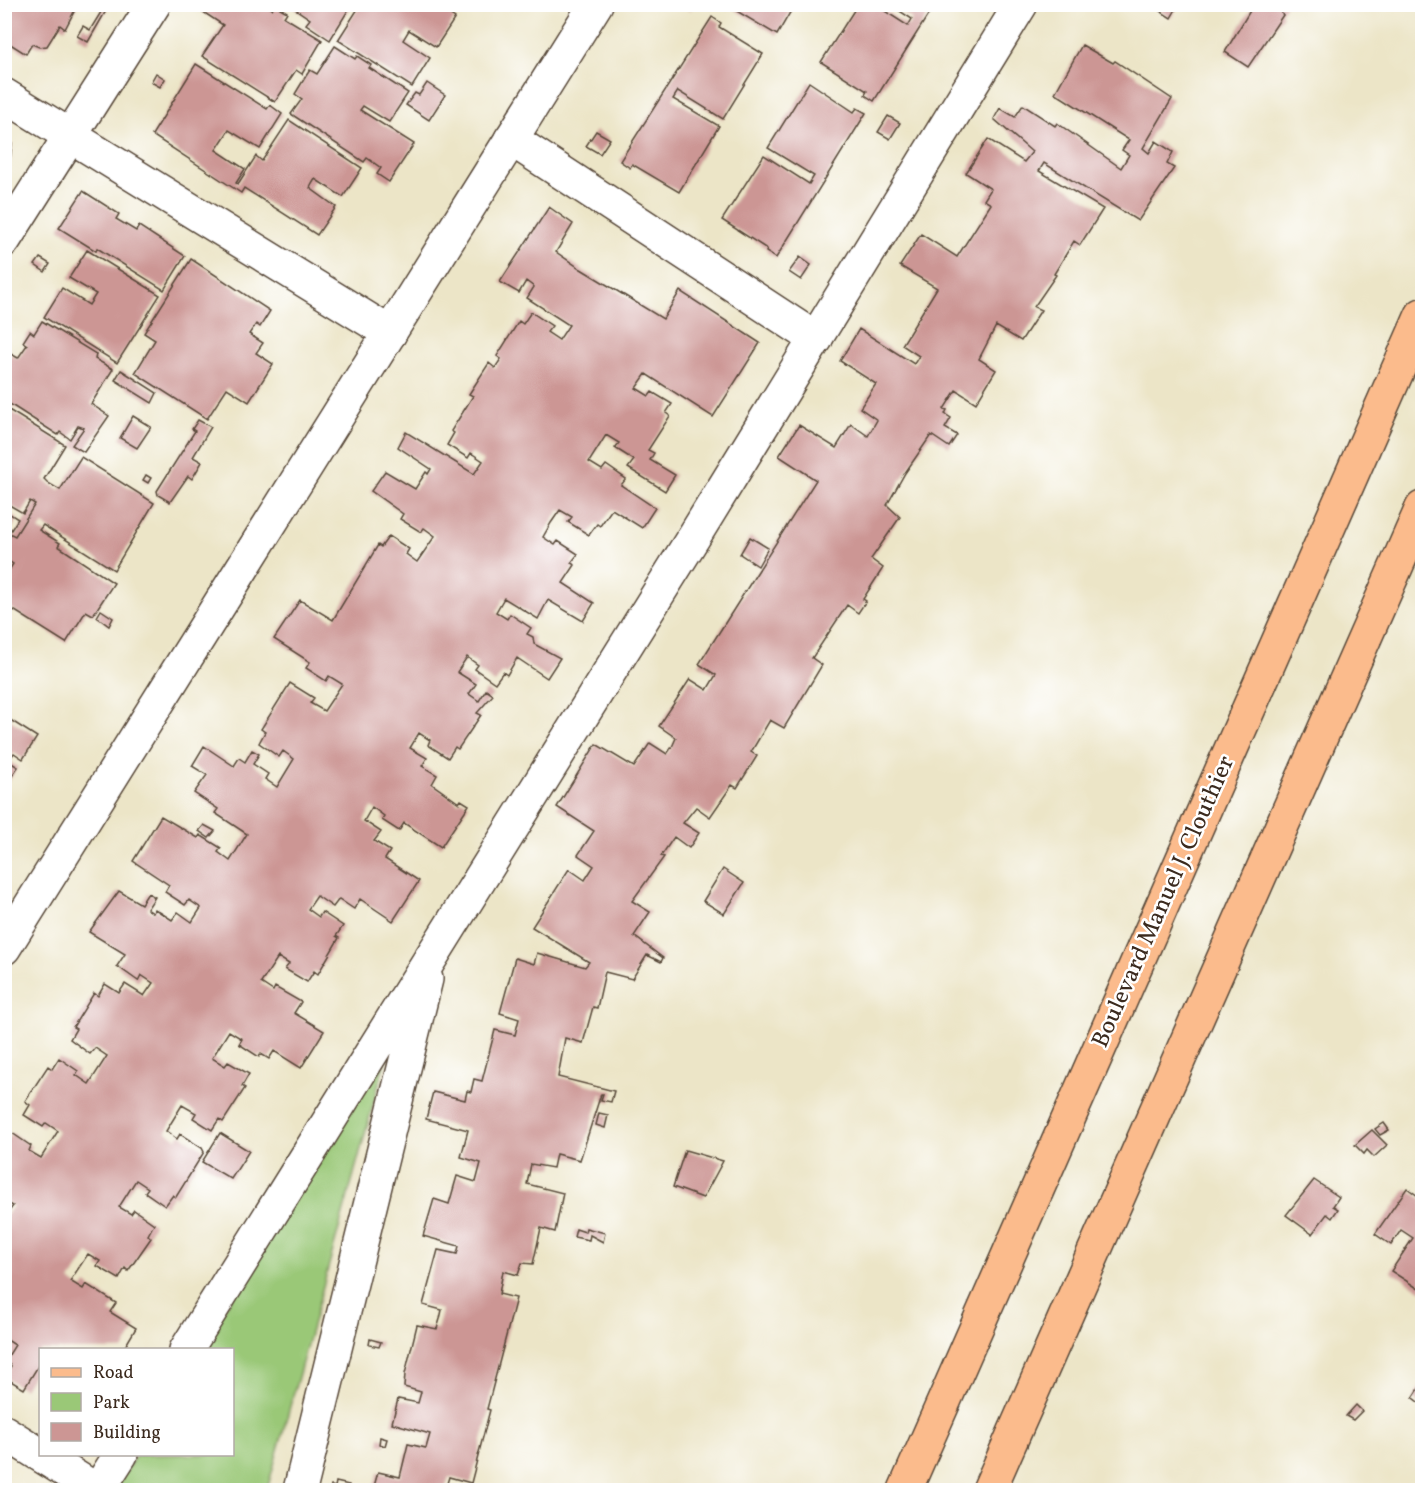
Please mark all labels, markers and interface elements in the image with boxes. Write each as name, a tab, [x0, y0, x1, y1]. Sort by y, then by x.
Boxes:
street label: Boulevard Manuel J. Clouthier	[1084, 751, 1244, 1053]
legend	[39, 1348, 234, 1456]
text: Road	[93, 1361, 134, 1386]
text: Park	[93, 1391, 130, 1416]
text: Building	[93, 1421, 161, 1446]

